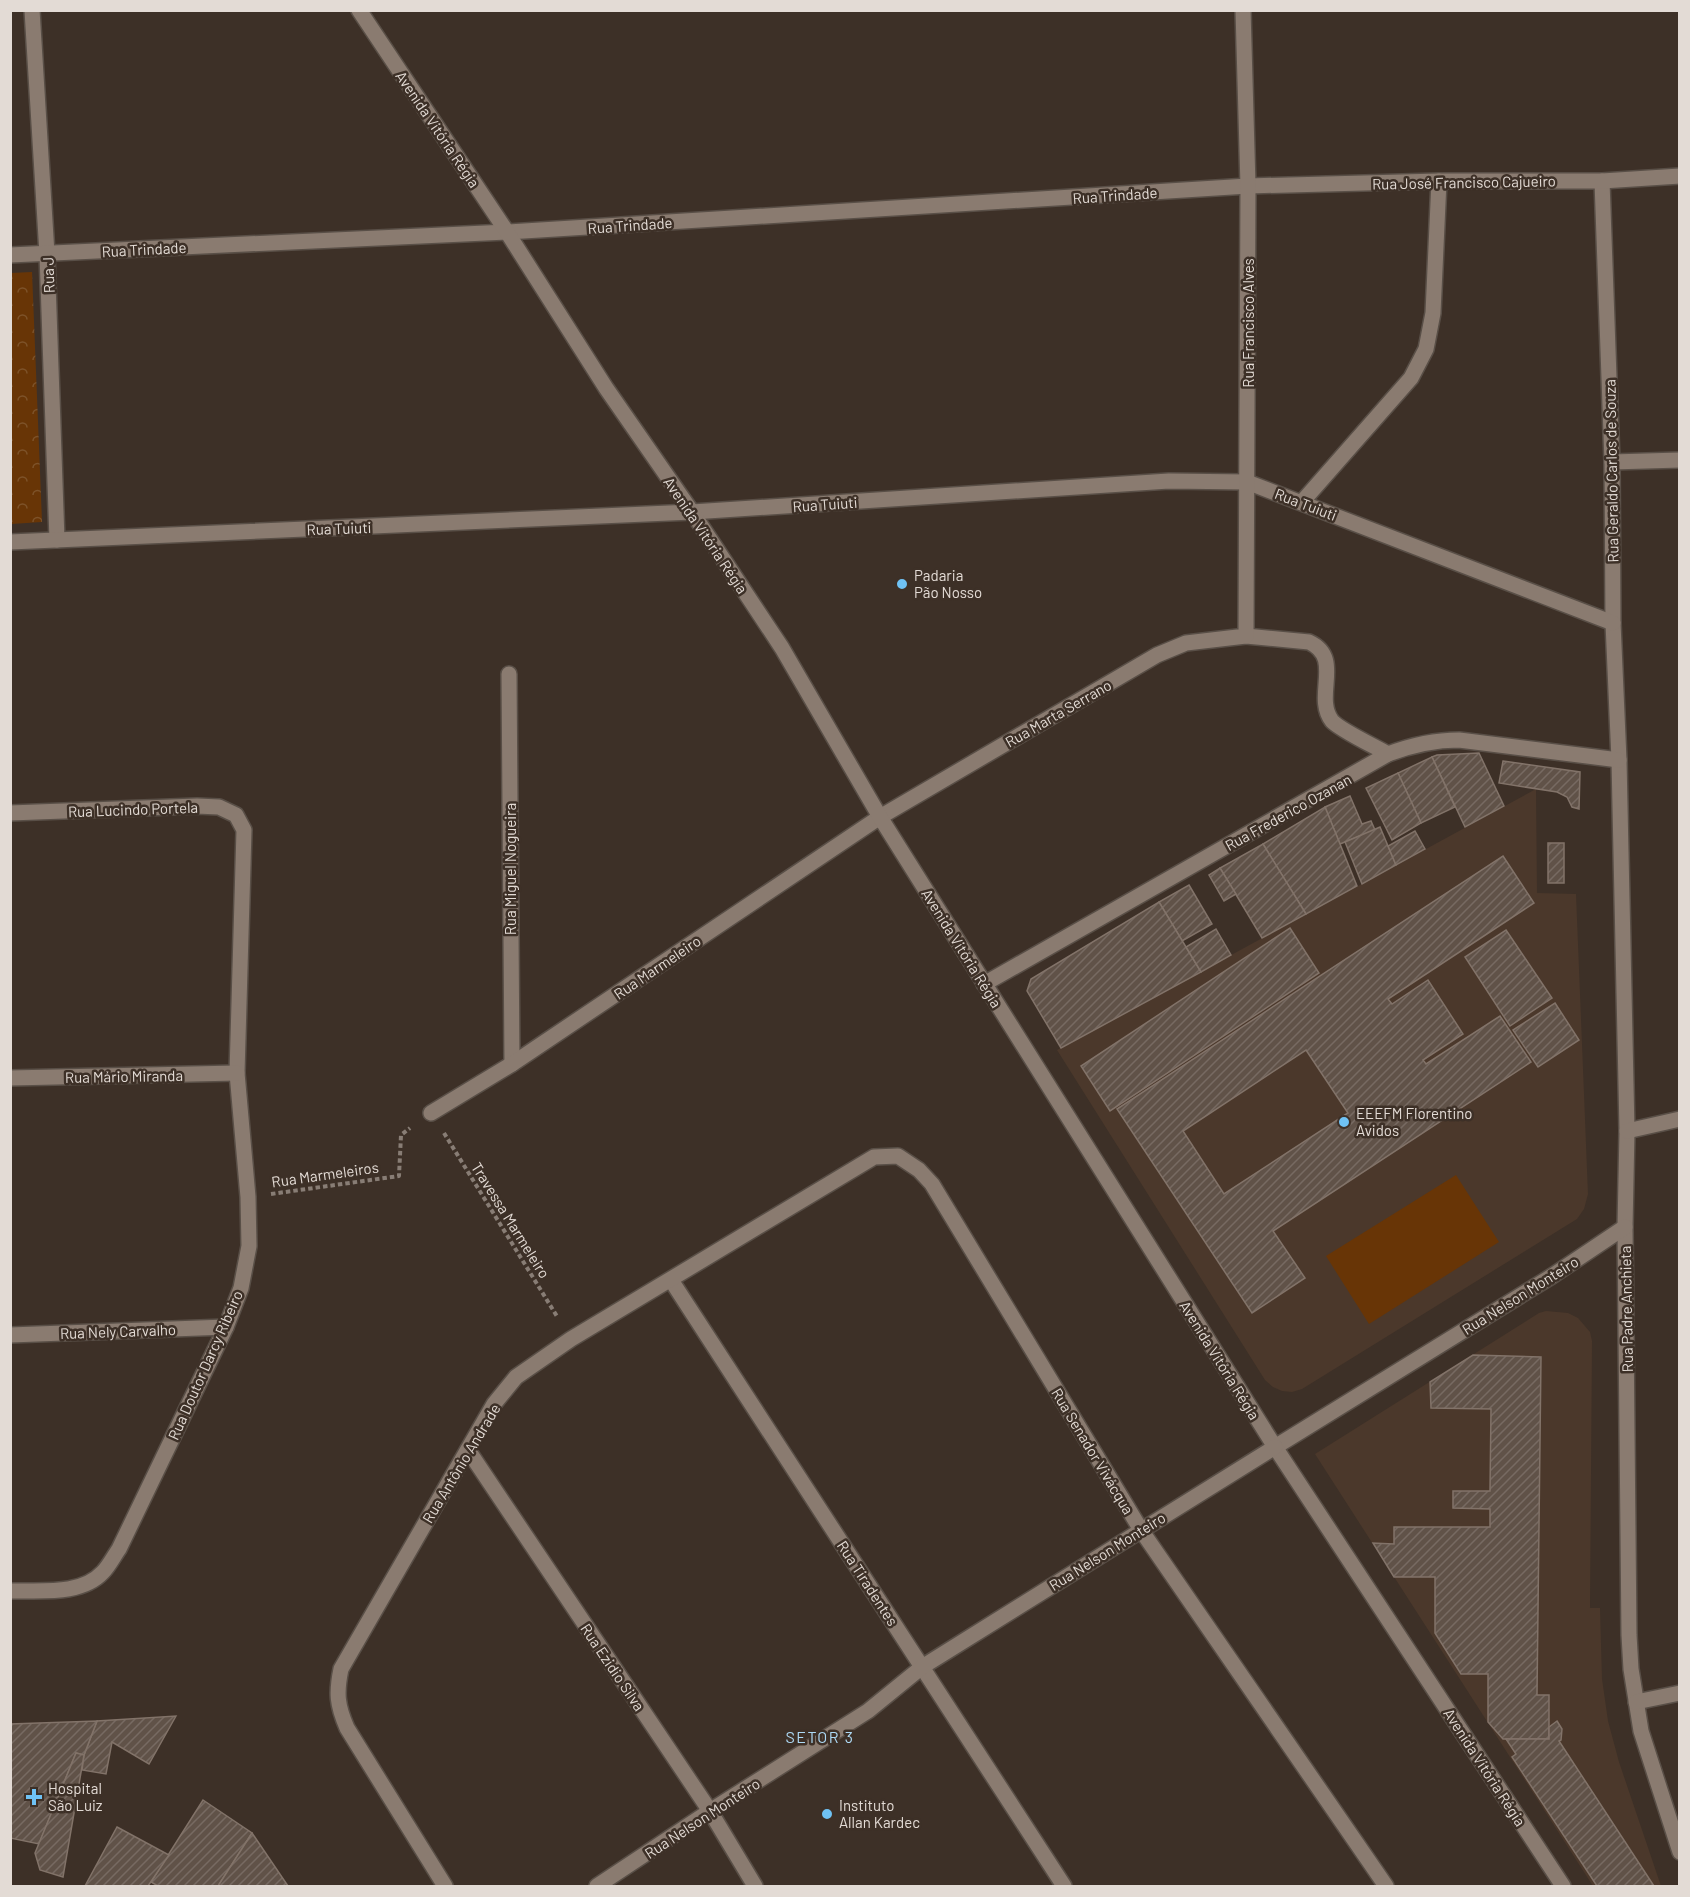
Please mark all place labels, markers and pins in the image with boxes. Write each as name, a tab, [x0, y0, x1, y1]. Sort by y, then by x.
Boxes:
place label: Padaria Pão Nosso	[914, 566, 982, 601]
marker: Padaria Pão Nosso	[895, 577, 909, 591]
place label: EEEFM Florentino Avidos	[1356, 1104, 1473, 1139]
marker: EEEFM Florentino Avidos	[1337, 1115, 1351, 1129]
place label: Hospital São Luiz	[48, 1779, 103, 1814]
marker: Hospital São Luiz	[25, 1788, 43, 1806]
place label: Instituto Allan Kardec	[839, 1796, 920, 1831]
marker: Instituto Allan Kardec	[820, 1807, 834, 1821]

